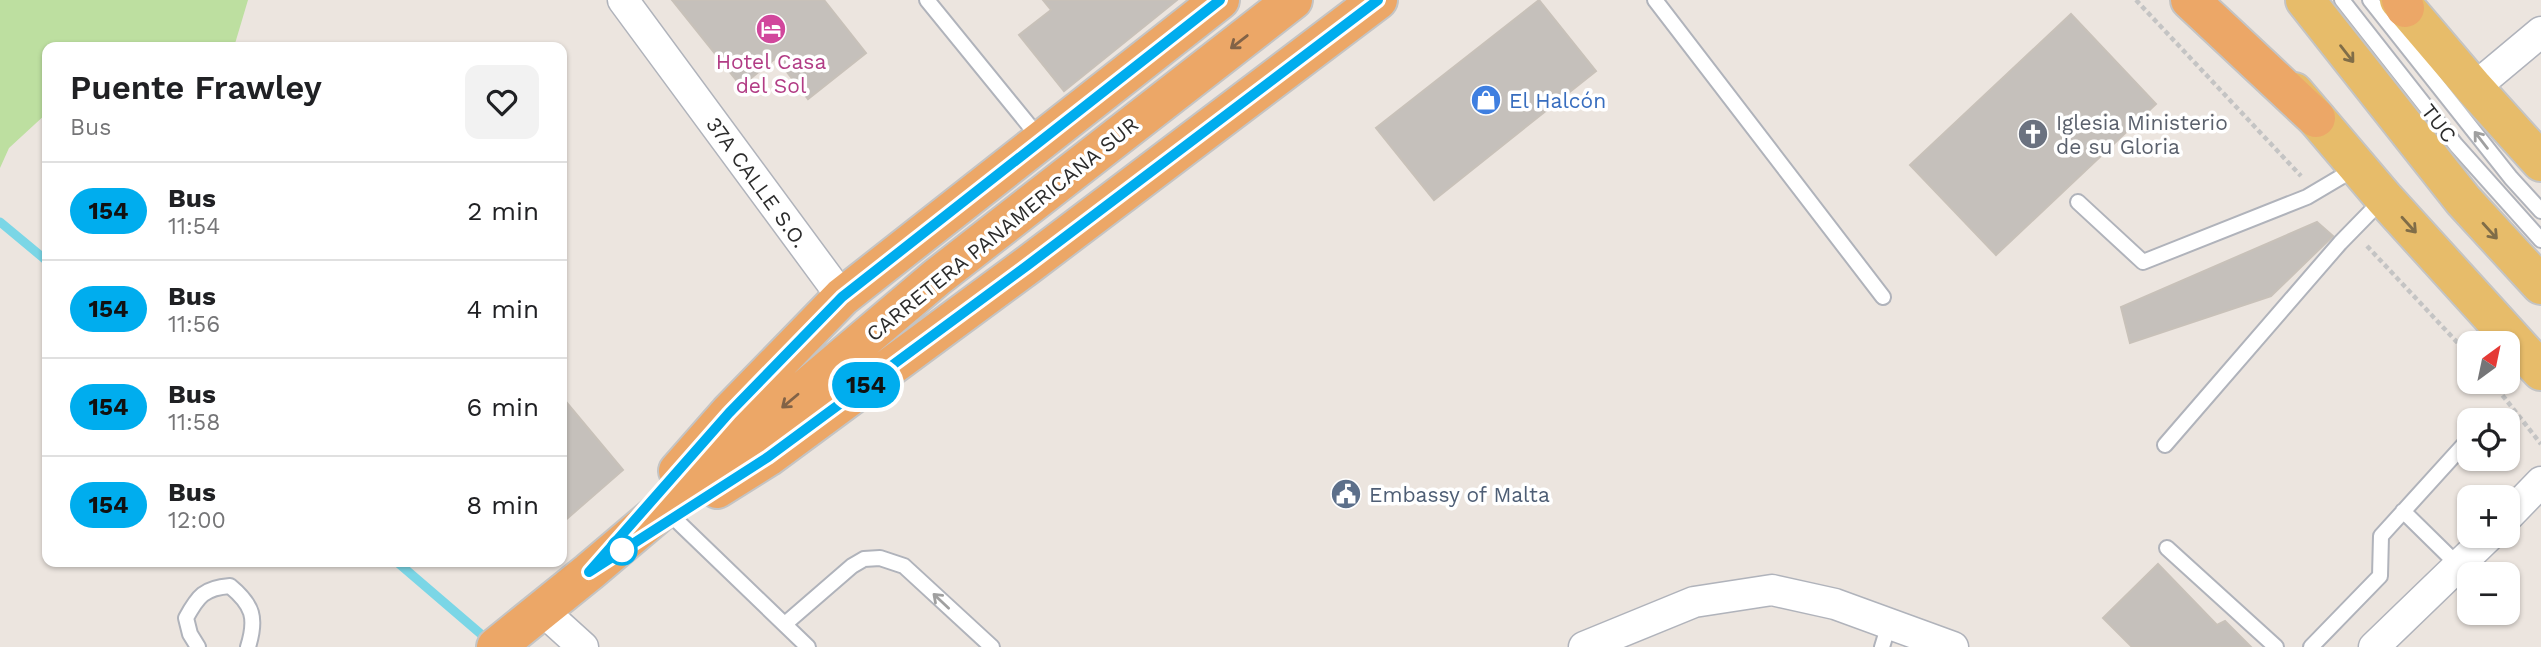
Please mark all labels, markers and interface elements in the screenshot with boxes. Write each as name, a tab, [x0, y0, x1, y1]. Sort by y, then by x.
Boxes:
hotel icon: Hotel Casa del Sol	[754, 12, 788, 46]
one-way arrow	[1230, 34, 1249, 49]
one-way arrow	[2340, 44, 2355, 62]
place label: Hotel Casa del Sol	[716, 49, 826, 98]
button: heart	[465, 65, 539, 139]
text: Puente Frawley	[70, 68, 322, 107]
shop icon: El Halcón	[1469, 83, 1503, 117]
place label: El Halcón	[1509, 88, 1606, 113]
street label: TUC	[2416, 99, 2462, 147]
place label: Iglesia Ministerio de su Gloria	[2056, 110, 2228, 159]
street label: 37A CALLE S.O.	[701, 112, 813, 252]
street label: CARRETERA PANAMERICANA SUR	[861, 112, 1143, 346]
text: Bus	[70, 114, 111, 141]
church icon: Iglesia Ministerio de su Gloria	[2016, 117, 2050, 151]
one-way arrow	[2473, 132, 2489, 150]
text: Bus	[168, 183, 216, 213]
text: 2 min	[467, 196, 539, 226]
text: 154	[89, 197, 128, 225]
text: 11:54	[168, 213, 220, 240]
one-way arrow	[2400, 216, 2417, 233]
one-way arrow	[2482, 221, 2498, 239]
text: Bus	[168, 281, 216, 311]
text: 4 min	[466, 294, 539, 324]
text: 154	[89, 295, 128, 323]
text: 11:56	[168, 311, 220, 338]
north arrow	[2457, 331, 2520, 394]
map controls	[2457, 331, 2520, 625]
line badge: 154	[826, 362, 906, 408]
text: 154	[846, 371, 886, 399]
text: Bus	[168, 379, 216, 409]
text: 6 min	[467, 392, 539, 422]
text: 154	[89, 393, 128, 421]
one-way arrow	[782, 393, 800, 409]
button: locate	[2457, 408, 2520, 471]
text: 11:58	[168, 409, 220, 436]
text: Bus	[168, 477, 216, 507]
public building icon: Embassy of Malta	[1329, 477, 1363, 511]
place label: Embassy of Malta	[1369, 482, 1550, 507]
button: +	[2457, 485, 2520, 548]
text: 8 min	[466, 490, 539, 520]
text: 154	[89, 491, 128, 519]
text: 12:00	[168, 507, 226, 534]
unlabelled marker	[607, 535, 637, 565]
button: −	[2457, 562, 2520, 625]
one-way arrow	[932, 593, 950, 609]

